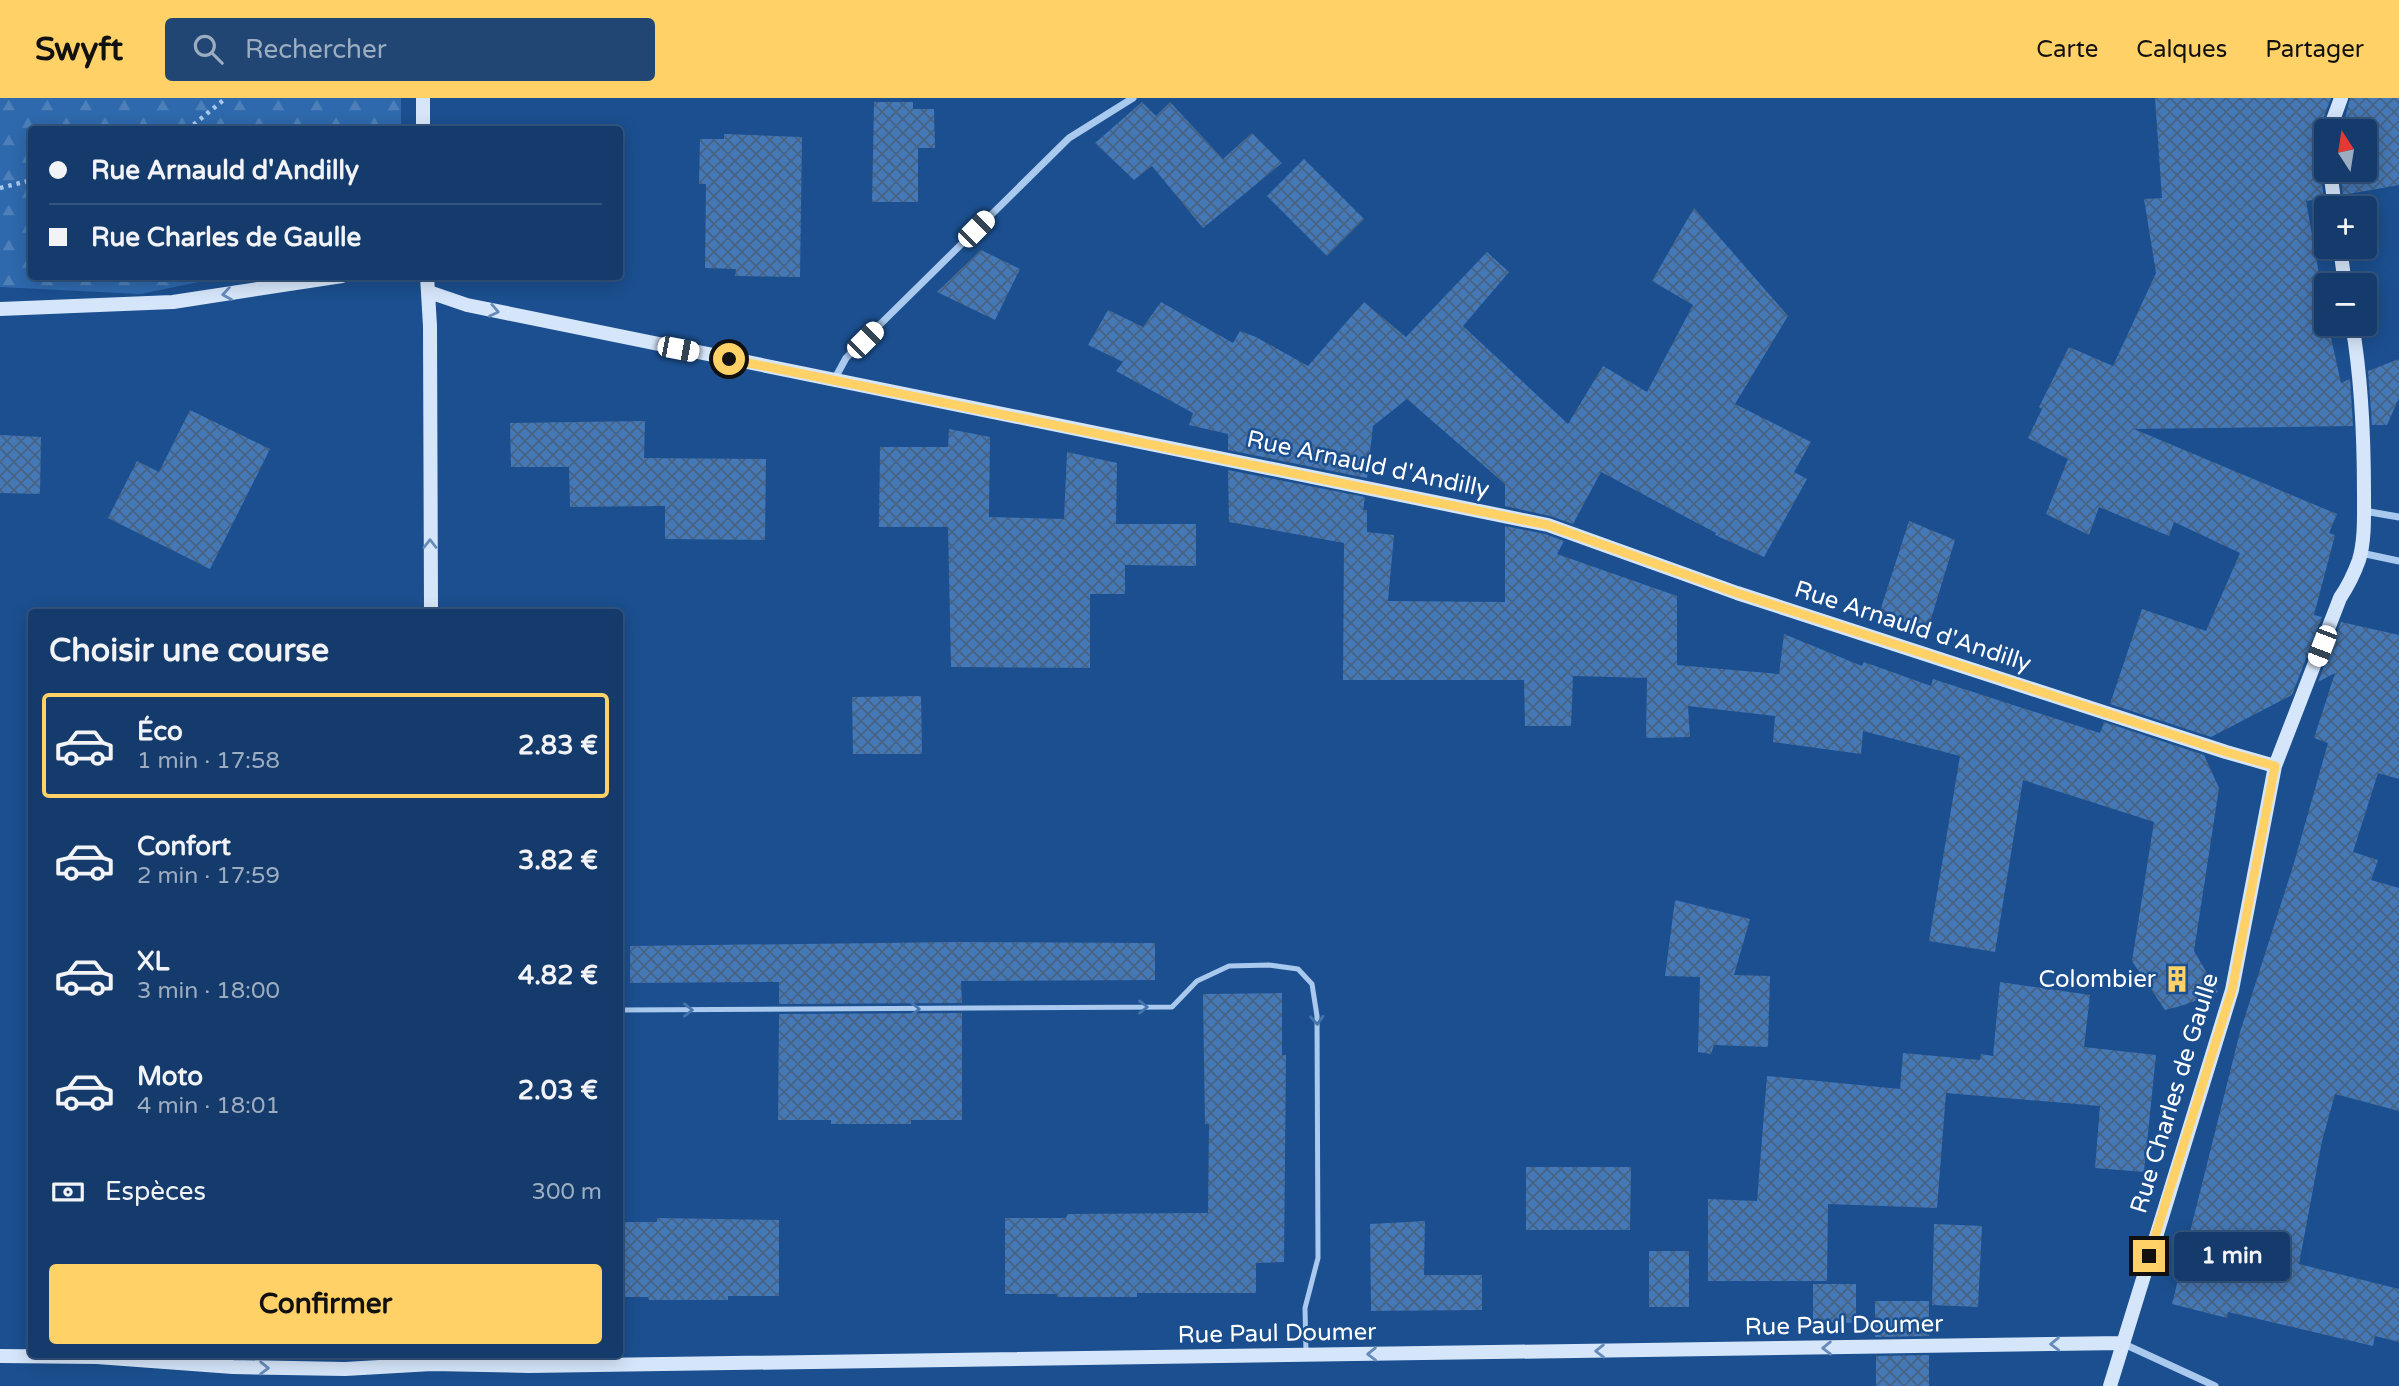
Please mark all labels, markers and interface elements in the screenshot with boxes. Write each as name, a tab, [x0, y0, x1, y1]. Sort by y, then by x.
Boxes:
search box	[165, 18, 655, 81]
text: Swyft	[35, 30, 123, 69]
icon: search	[189, 30, 227, 68]
text: Rechercher	[245, 34, 387, 65]
text: Carte	[2036, 35, 2098, 64]
text: Calques	[2136, 35, 2227, 64]
text: Partager	[2265, 35, 2364, 64]
north arrow	[2314, 119, 2376, 182]
map controls	[2314, 119, 2377, 336]
text: Rue Arnauld d'Andilly	[91, 155, 359, 186]
button: +	[2314, 196, 2377, 259]
car	[954, 207, 999, 251]
text: Rue Charles de Gaulle	[91, 222, 361, 253]
button: −	[2314, 273, 2377, 336]
one-way arrow	[221, 286, 232, 301]
one-way arrow	[488, 302, 500, 317]
car	[843, 318, 888, 362]
car	[656, 335, 701, 363]
route start	[713, 343, 745, 375]
street label: Rue Arnauld d'Andilly	[1244, 425, 1492, 504]
one-way arrow	[422, 539, 438, 549]
street label: Rue Arnauld d'Andilly	[1791, 574, 2035, 679]
car	[2305, 623, 2340, 669]
text: Choisir une course	[49, 632, 329, 670]
icon: car	[53, 714, 116, 777]
text: Éco	[137, 716, 183, 747]
text: 2.83 €	[518, 730, 598, 761]
text: 1 min · 17:58	[137, 747, 280, 775]
icon: car	[53, 829, 116, 892]
text: Confort	[137, 831, 231, 862]
text: 3.82 €	[518, 845, 598, 876]
text: 2 min · 17:59	[137, 862, 280, 890]
icon: car	[53, 944, 116, 1007]
text: XL	[137, 946, 169, 977]
text: 4.82 €	[518, 960, 598, 991]
building icon: Colombier	[2162, 964, 2192, 994]
place label: Colombier	[2039, 965, 2157, 994]
street label: Rue Charles de Gaulle	[2124, 970, 2225, 1217]
text: 3 min · 18:00	[137, 977, 280, 1005]
one-way arrow	[1137, 1000, 1148, 1015]
one-way arrow	[910, 1001, 921, 1017]
one-way arrow	[683, 1002, 693, 1018]
one-way arrow	[1309, 1015, 1324, 1026]
icon: car	[53, 1059, 116, 1122]
text: Moto	[137, 1061, 203, 1092]
text: 2.03 €	[518, 1075, 598, 1106]
text: 4 min · 18:01	[137, 1092, 280, 1120]
icon: cash	[49, 1173, 87, 1211]
text: Espèces	[105, 1176, 206, 1207]
text: 300 m	[532, 1178, 602, 1206]
callout: 1 min	[2174, 1232, 2289, 1280]
route end	[2133, 1240, 2165, 1272]
text: 1 min	[2201, 1242, 2263, 1270]
button: Confirmer	[49, 1264, 602, 1344]
street label: Rue Paul Doumer	[1744, 1309, 1944, 1342]
street label: Rue Paul Doumer	[1177, 1317, 1377, 1350]
one-way arrow	[2049, 1337, 2060, 1352]
one-way arrow	[1822, 1340, 1832, 1356]
one-way arrow	[1594, 1343, 1605, 1359]
one-way arrow	[1367, 1346, 1377, 1362]
one-way arrow	[259, 1360, 270, 1375]

